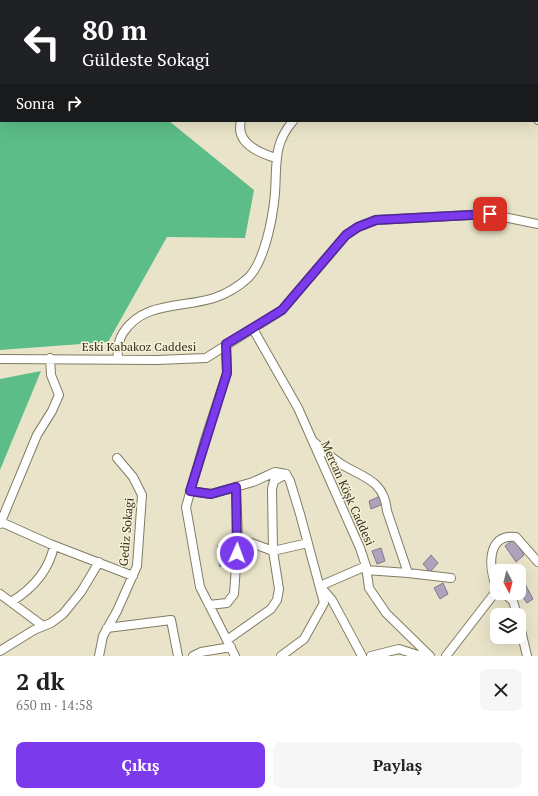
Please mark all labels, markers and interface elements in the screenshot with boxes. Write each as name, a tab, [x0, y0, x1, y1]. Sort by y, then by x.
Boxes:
text: 80 m	[82, 11, 147, 48]
icon: left	[16, 16, 68, 68]
text: Güldeste Sokagi	[82, 47, 210, 71]
icon: right	[63, 92, 85, 114]
text: Sonra	[16, 93, 55, 113]
pin	[473, 197, 507, 231]
icon: arrive	[479, 203, 501, 225]
street label: Eski Kabakoz Caddesi	[82, 339, 197, 354]
street label: Mercan Köşk Caddesi	[318, 438, 378, 548]
street label: Gediz Sokagi	[116, 497, 136, 567]
position arrow	[216, 532, 258, 574]
north arrow	[490, 564, 526, 600]
map controls	[490, 564, 526, 644]
button: layers	[490, 608, 526, 644]
text: 2 dk	[16, 665, 64, 697]
button: close	[480, 669, 522, 711]
text: 650 m · 14:58	[16, 696, 93, 714]
button: Çıkış	[16, 742, 265, 788]
button: Paylaş	[273, 742, 522, 788]

